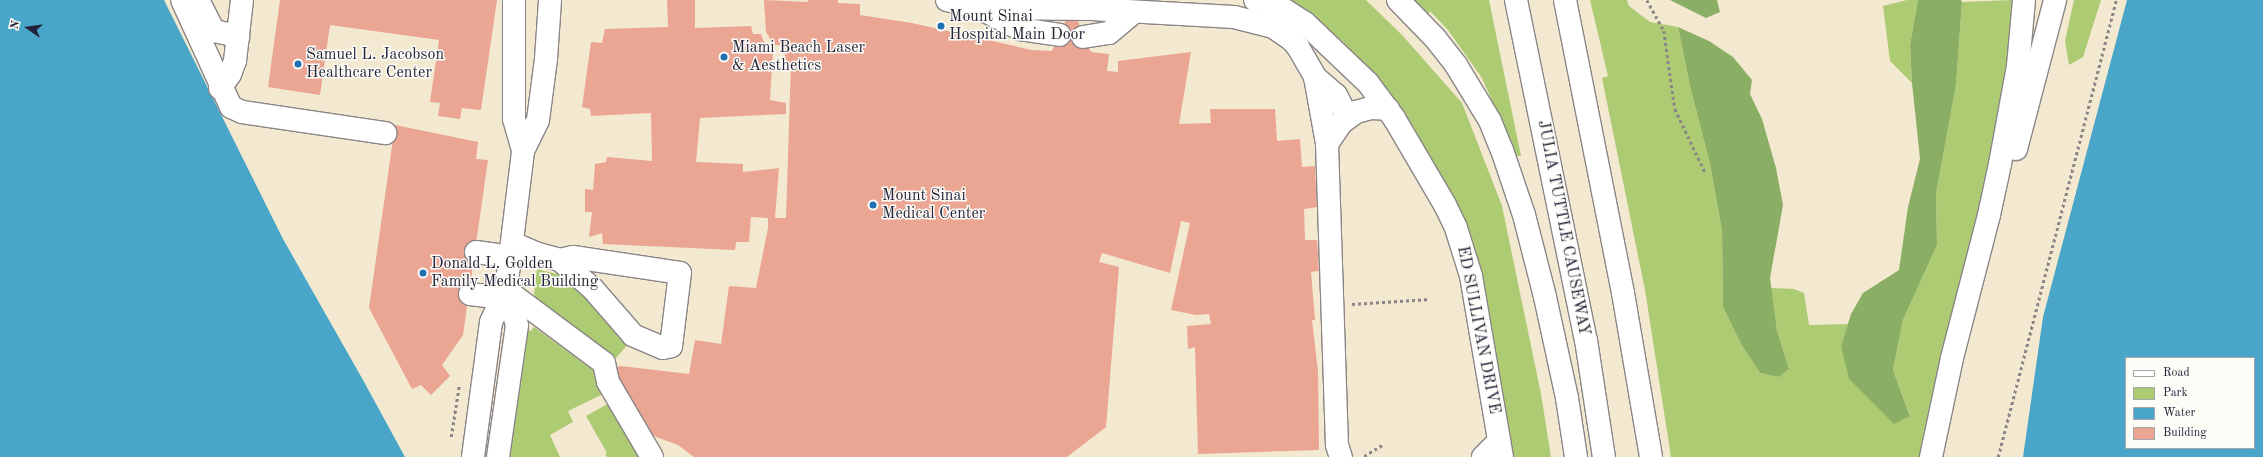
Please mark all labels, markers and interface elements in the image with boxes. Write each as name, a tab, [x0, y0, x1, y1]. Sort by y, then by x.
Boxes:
place label: Mount Sinai Hospital Main Door	[949, 7, 1085, 45]
north arrow	[8, 8, 48, 48]
text: N	[10, 20, 22, 31]
marker: Mount Sinai Hospital Main Door	[936, 21, 946, 31]
place label: Miami Beach Laser & Aesthetics	[732, 38, 865, 76]
place label: Samuel L. Jacobson Healthcare Center	[306, 45, 444, 83]
marker: Miami Beach Laser & Aesthetics	[719, 52, 729, 62]
marker: Samuel L. Jacobson Healthcare Center	[293, 59, 303, 69]
street label: JULIA TUTTLE CAUSEWAY	[1533, 119, 1593, 337]
place label: Mount Sinai Medical Center	[882, 186, 985, 224]
marker: Mount Sinai Medical Center	[867, 199, 879, 211]
street label: ED SULLIVAN DRIVE	[1452, 245, 1504, 415]
place label: Donald L. Golden Family Medical Building	[431, 254, 598, 292]
marker: Donald L. Golden Family Medical Building	[418, 268, 428, 278]
legend	[2125, 357, 2255, 449]
text: Road	[2163, 367, 2190, 379]
text: Park	[2163, 387, 2188, 399]
text: Water	[2163, 407, 2195, 419]
text: Building	[2163, 427, 2207, 439]

